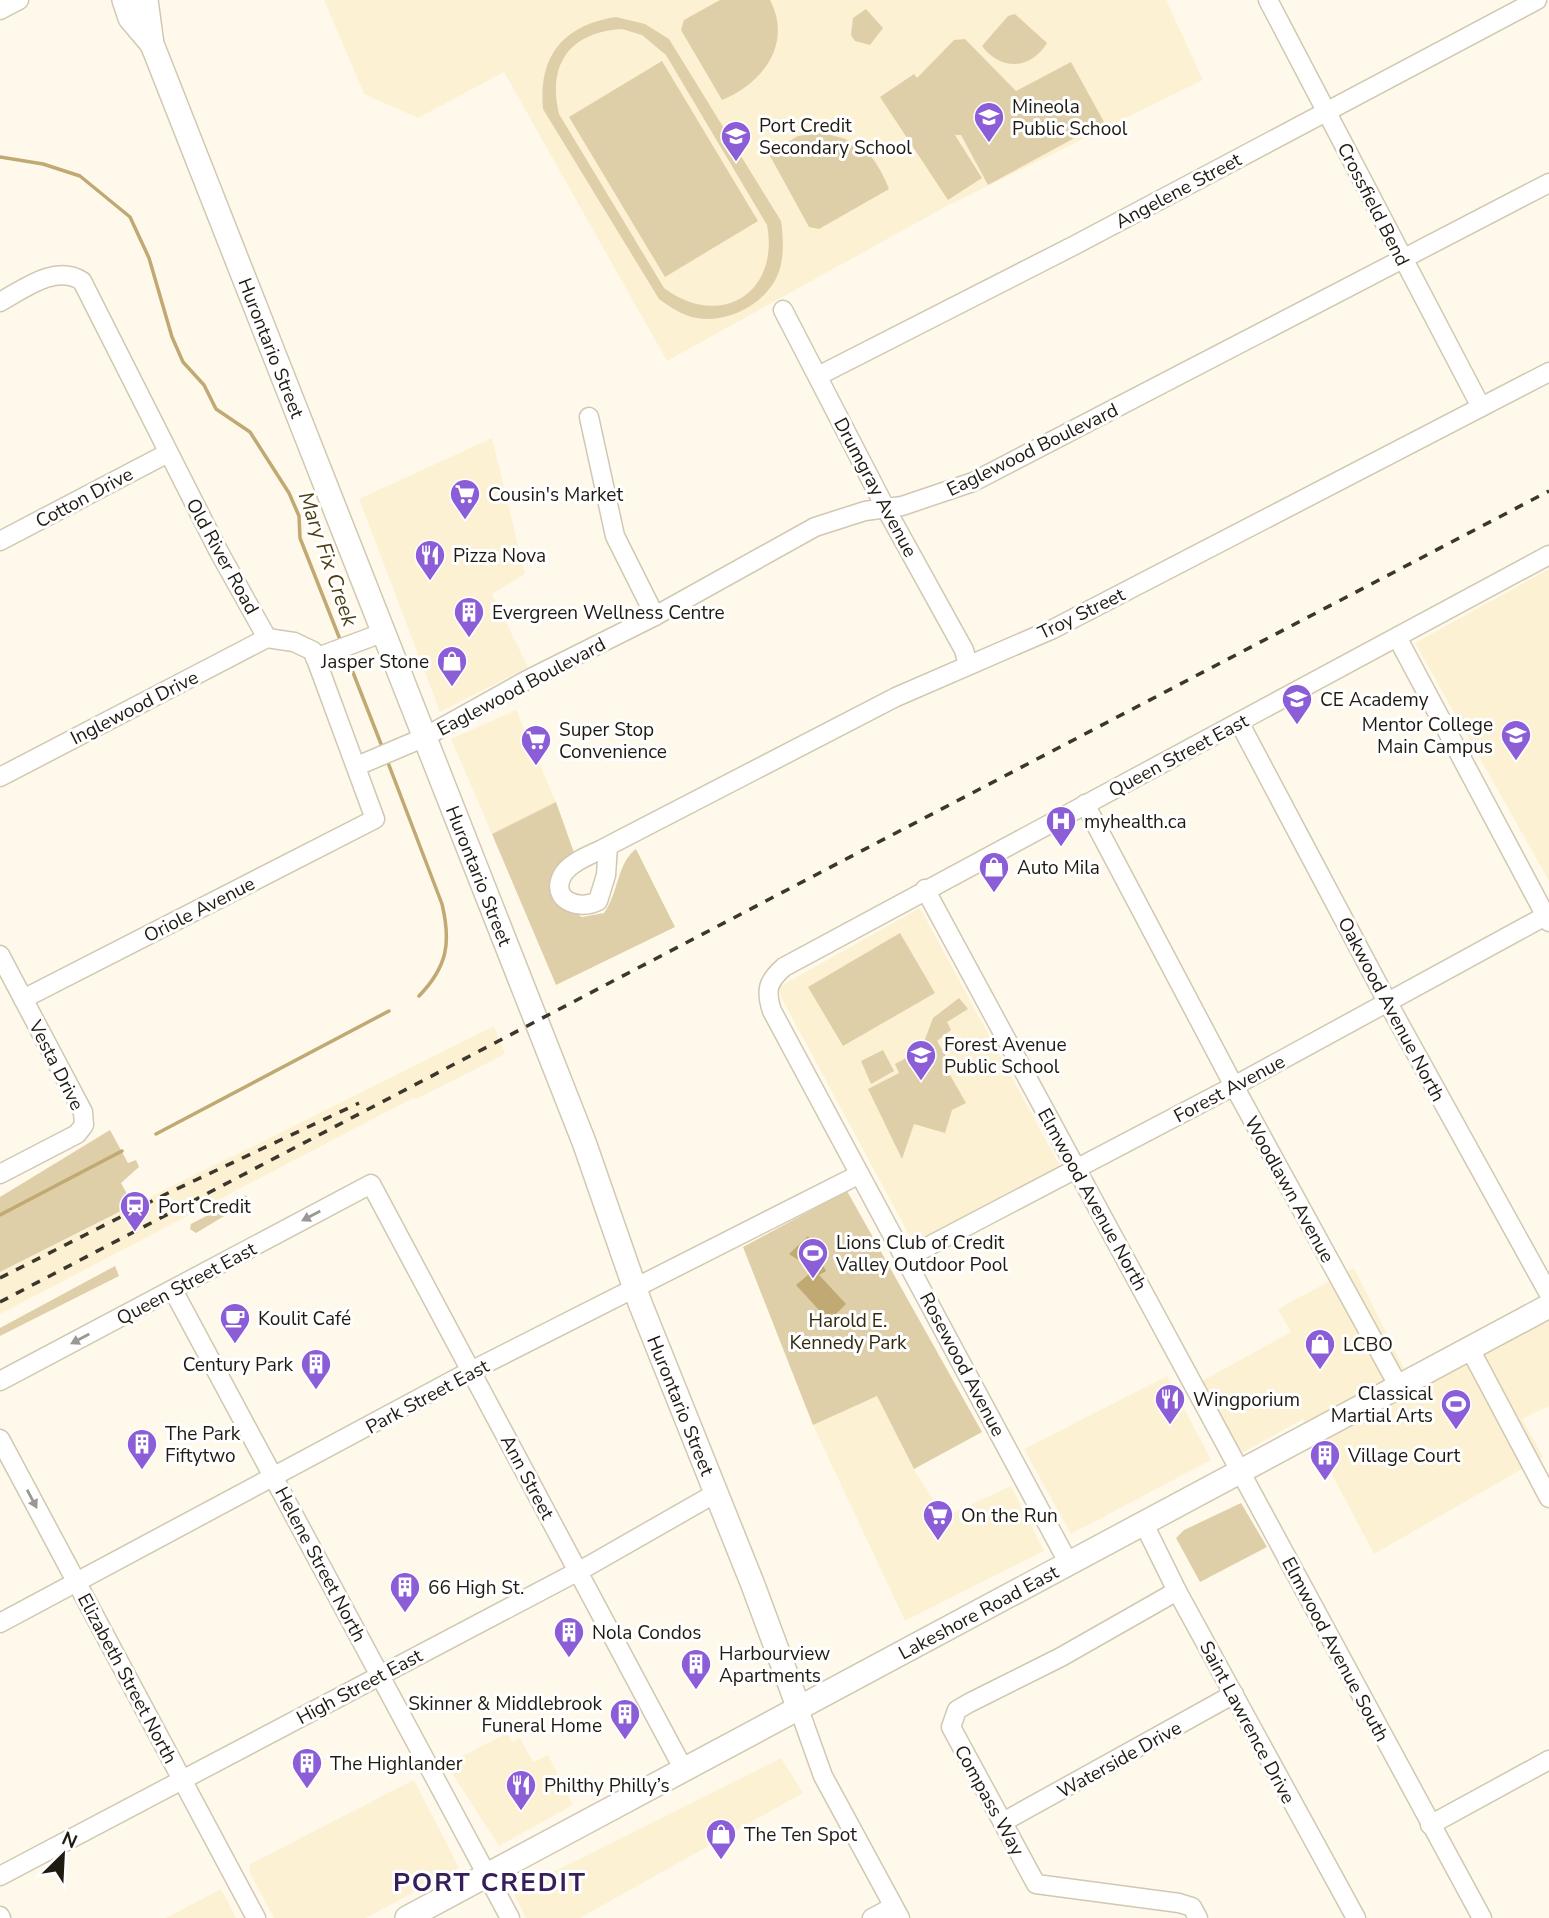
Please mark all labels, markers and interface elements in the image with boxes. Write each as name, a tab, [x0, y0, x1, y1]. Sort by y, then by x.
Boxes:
place label: Mineola Public School	[1012, 94, 1128, 142]
school or university icon: Mineola Public School	[972, 100, 1006, 144]
place label: Port Credit Secondary School	[759, 113, 912, 161]
school or university icon: Port Credit Secondary School	[719, 119, 753, 163]
street label: Crossfield Bend	[1331, 138, 1415, 271]
street label: Angelene Street	[1111, 147, 1246, 235]
street label: Hurontario Street	[231, 274, 310, 422]
street label: Eaglewood Boulevard	[942, 397, 1122, 503]
street label: Drumgray Avenue	[827, 413, 923, 562]
street label: Cotton Drive	[31, 461, 138, 534]
supermarket icon: Cousin's Market	[448, 477, 482, 521]
place label: Cousin's Market	[488, 482, 623, 508]
water label: Mary Fix Creek	[292, 488, 364, 630]
street label: Old River Road	[180, 494, 265, 619]
restaurant icon: Pizza Nova	[413, 538, 447, 582]
place label: Pizza Nova	[453, 543, 546, 569]
street label: Troy Street	[1034, 582, 1129, 646]
building icon: Evergreen Wellness Centre	[452, 595, 486, 639]
place label: Evergreen Wellness Centre	[492, 600, 725, 626]
street label: Eaglewood Boulevard	[433, 631, 610, 742]
shop icon: Jasper Stone	[435, 644, 469, 688]
place label: Jasper Stone	[320, 649, 429, 675]
street label: Inglewood Drive	[66, 664, 203, 751]
school or university icon: CE Academy	[1280, 682, 1314, 726]
place label: CE Academy	[1320, 687, 1429, 713]
street label: Queen Street East	[1104, 708, 1253, 804]
place label: Mentor College Main Campus	[1362, 712, 1493, 760]
place label: Super Stop Convenience	[559, 717, 667, 765]
school or university icon: Mentor College Main Campus	[1499, 718, 1533, 762]
supermarket icon: Super Stop Convenience	[519, 723, 553, 767]
street label: Hurontario Street	[439, 802, 518, 950]
hospital icon: myhealth.ca	[1044, 804, 1078, 848]
place label: myhealth.ca	[1084, 809, 1187, 835]
shop icon: Auto Mila	[977, 850, 1011, 894]
place label: Auto Mila	[1017, 855, 1100, 881]
street label: Oriole Avenue	[139, 871, 259, 949]
street label: Oakwood Avenue North	[1331, 913, 1451, 1106]
street label: Vesta Drive	[22, 1015, 90, 1115]
place label: Forest Avenue Public School	[944, 1032, 1067, 1080]
school or university icon: Forest Avenue Public School	[904, 1038, 938, 1082]
street label: Forest Avenue	[1169, 1049, 1290, 1129]
street label: Elmwood Avenue North	[1031, 1104, 1153, 1295]
street label: Woodlawn Avenue	[1238, 1111, 1340, 1267]
station icon: Port Credit	[118, 1189, 152, 1233]
place label: Port Credit	[158, 1194, 251, 1220]
one-way arrow	[301, 1210, 321, 1222]
place label: Lions Club of Credit Valley Outdoor Pool	[835, 1230, 1008, 1278]
street label: Queen Street East	[112, 1236, 261, 1332]
sports icon: Lions Club of Credit Valley Outdoor Pool	[796, 1236, 830, 1280]
street label: Rosewood Avenue	[913, 1288, 1011, 1441]
cafe icon: Koulit Café	[218, 1301, 252, 1345]
place label: Koulit Café	[258, 1306, 351, 1332]
park label: Harold E. Kennedy Park	[789, 1308, 907, 1356]
shop icon: LCBO	[1303, 1327, 1337, 1371]
street label: Hurontario Street	[640, 1332, 720, 1480]
place label: LCBO	[1343, 1332, 1393, 1358]
one-way arrow	[70, 1333, 90, 1344]
building icon: Century Park	[299, 1347, 333, 1391]
place label: Century Park	[183, 1352, 293, 1378]
street label: Park Street East	[361, 1353, 494, 1440]
place label: Classical Martial Arts	[1331, 1381, 1433, 1429]
restaurant icon: Wingporium	[1153, 1382, 1187, 1426]
place label: Wingporium	[1193, 1387, 1300, 1413]
sports icon: Classical Martial Arts	[1439, 1387, 1473, 1431]
place label: The Park Fiftytwo	[165, 1421, 241, 1469]
building icon: The Park Fiftytwo	[125, 1427, 159, 1471]
street label: Ann Street	[494, 1431, 560, 1525]
building icon: Village Court	[1308, 1438, 1342, 1482]
place label: Village Court	[1347, 1443, 1461, 1469]
street label: Helene Street North	[268, 1482, 372, 1647]
one-way arrow	[26, 1489, 38, 1509]
supermarket icon: On the Run	[921, 1498, 955, 1542]
place label: On the Run	[961, 1503, 1058, 1529]
street label: Elmwood Avenue South	[1275, 1553, 1395, 1746]
street label: Lakeshore Road East	[894, 1559, 1063, 1666]
building icon: 66 High St.	[388, 1570, 422, 1614]
place label: 66 High St.	[428, 1575, 524, 1601]
street label: Elizabeth Street North	[71, 1589, 183, 1768]
building icon: Nola Condos	[552, 1615, 586, 1659]
place label: Nola Condos	[592, 1620, 701, 1646]
street label: Saint Lawrence Drive	[1193, 1636, 1301, 1808]
place label: Harbourview Apartments	[719, 1641, 830, 1689]
street label: High Street East	[292, 1643, 427, 1731]
building icon: Harbourview Apartments	[679, 1647, 713, 1691]
place label: Skinner & Middlebrook Funeral Home	[408, 1691, 602, 1739]
building icon: Skinner & Middlebrook Funeral Home	[608, 1697, 642, 1741]
street label: Waterside Drive	[1053, 1715, 1186, 1805]
street label: Compass Way	[948, 1740, 1030, 1861]
building icon: The Highlander	[290, 1746, 324, 1790]
place label: The Highlander	[330, 1751, 463, 1777]
restaurant icon: Philthy Philly’s	[504, 1768, 538, 1812]
place label: Philthy Philly’s	[544, 1773, 670, 1799]
shop icon: The Ten Spot	[704, 1817, 738, 1861]
north arrow	[28, 1820, 98, 1890]
place label: The Ten Spot	[744, 1822, 857, 1848]
text: N	[58, 1826, 81, 1855]
district label: PORT CREDIT	[393, 1865, 587, 1900]

